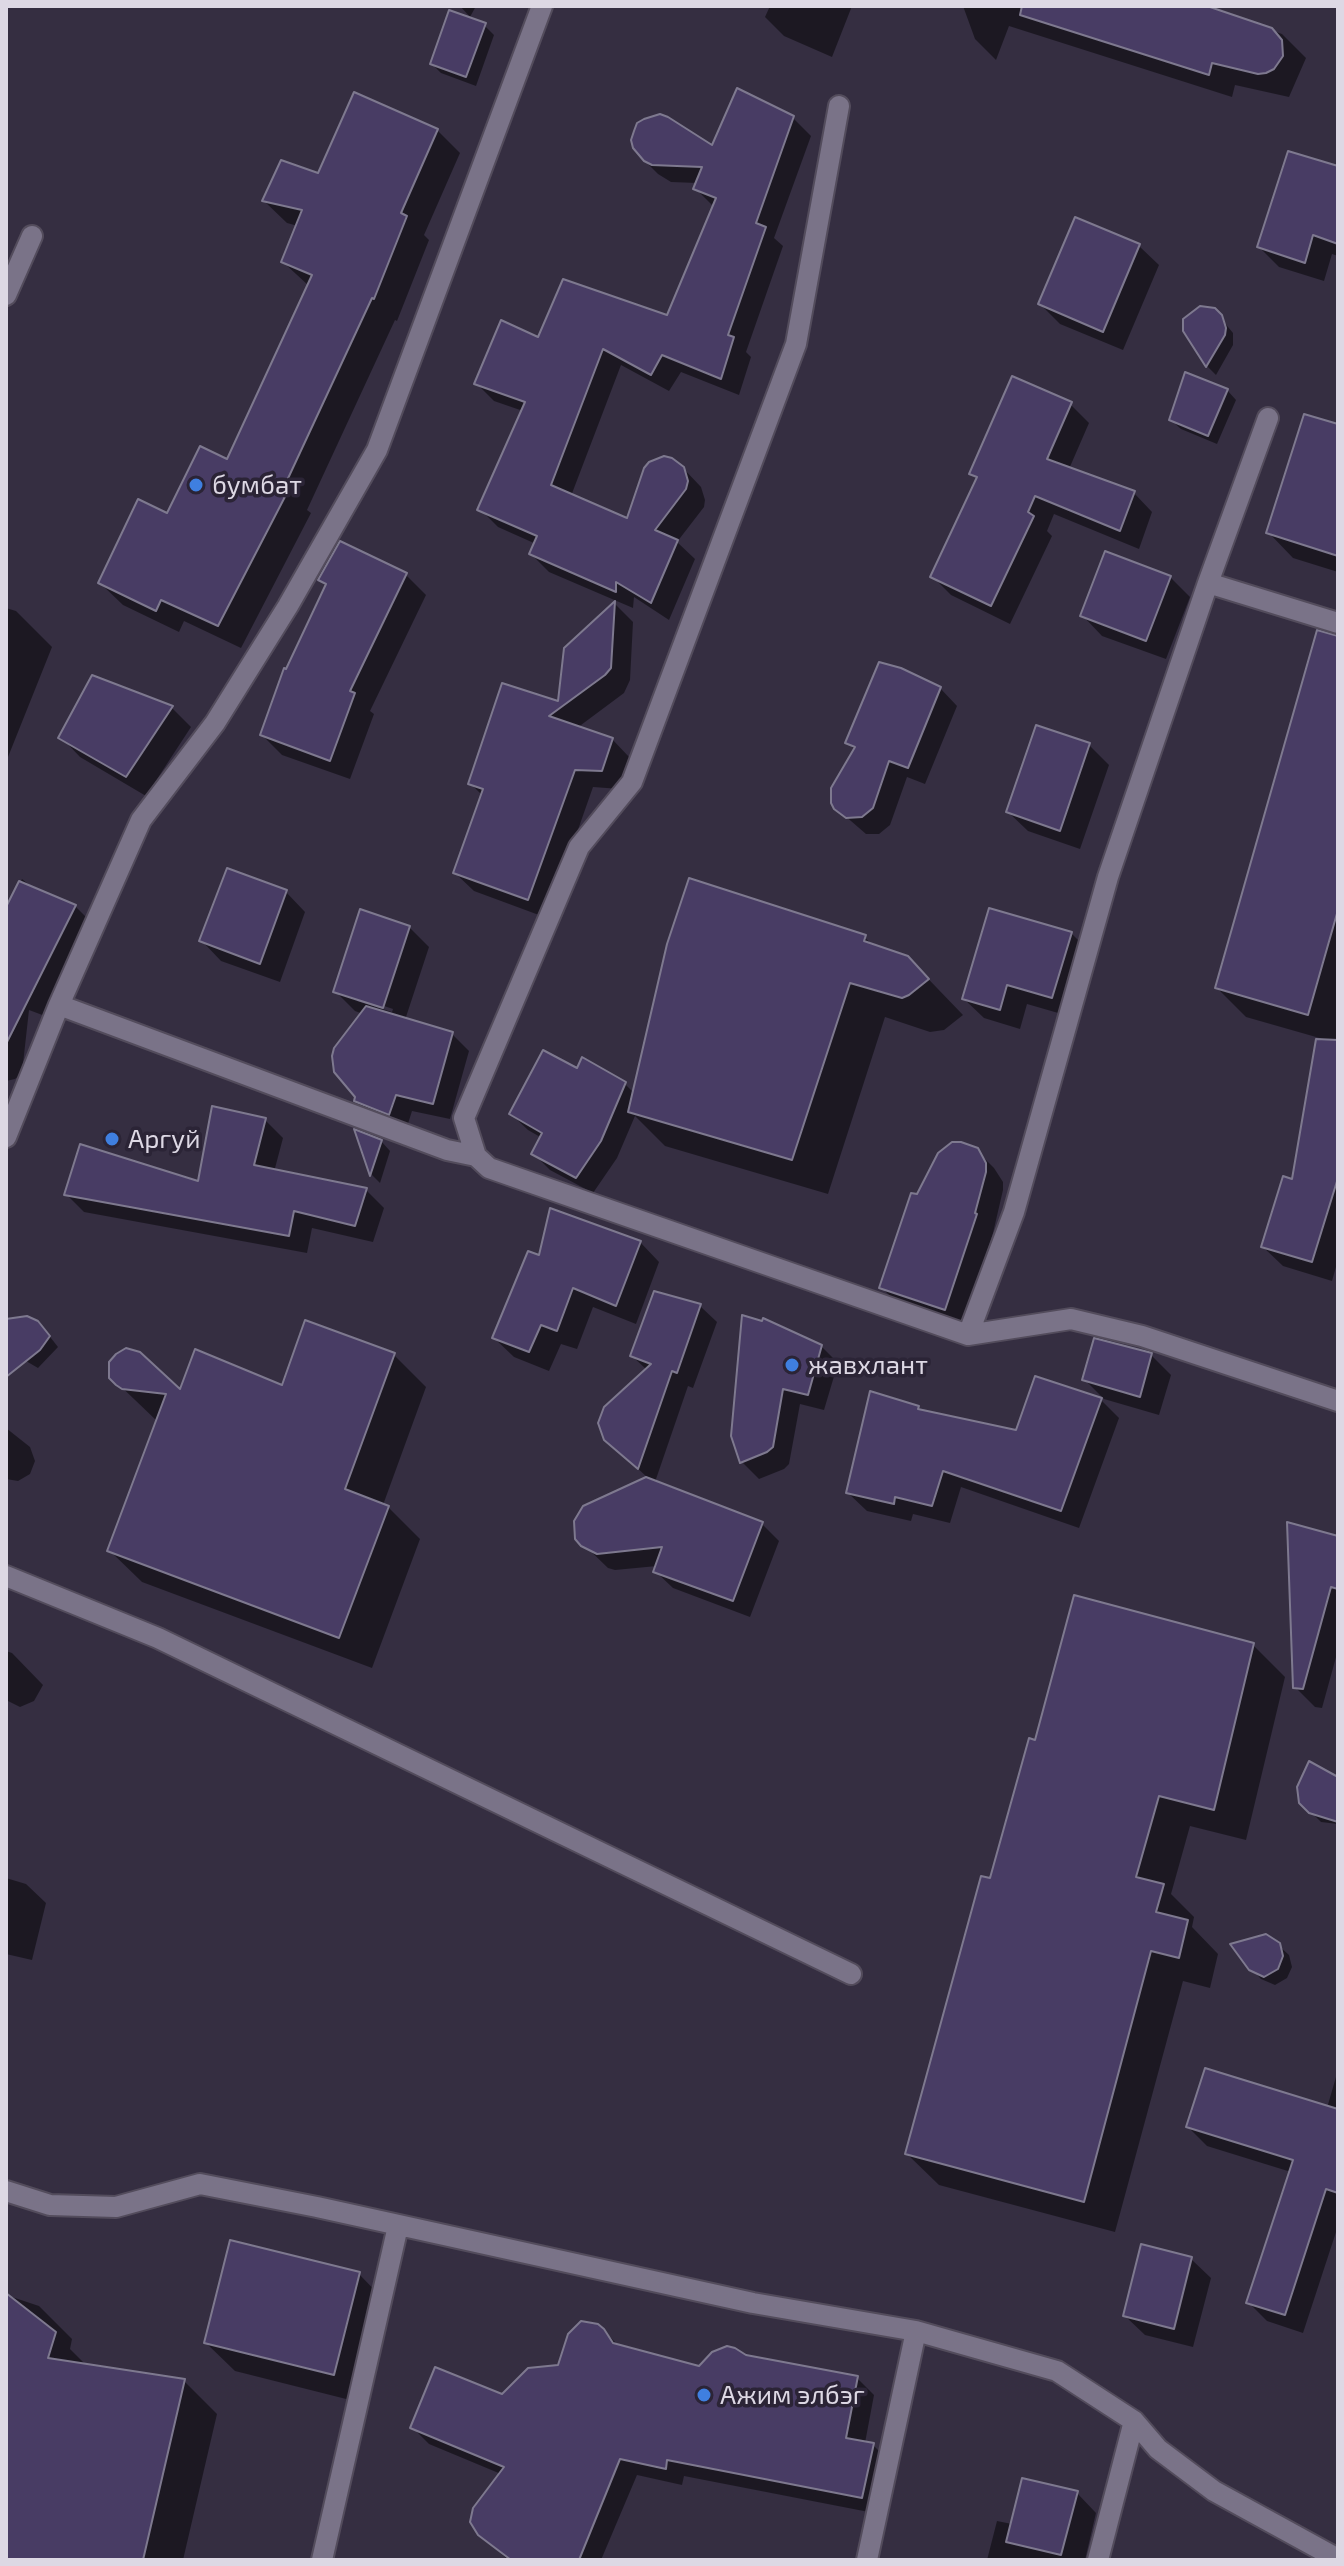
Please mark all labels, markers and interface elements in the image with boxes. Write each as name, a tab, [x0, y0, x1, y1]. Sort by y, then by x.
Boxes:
place label: бумбат	[212, 469, 302, 501]
marker: бумбат	[187, 476, 205, 494]
place label: Аргуй	[128, 1123, 200, 1155]
marker: Аргуй	[103, 1130, 121, 1148]
place label: жавхлант	[808, 1349, 928, 1381]
marker: жавхлант	[783, 1356, 801, 1374]
place label: Ажим элбэг	[720, 2379, 865, 2411]
marker: Ажим элбэг	[695, 2386, 713, 2404]

